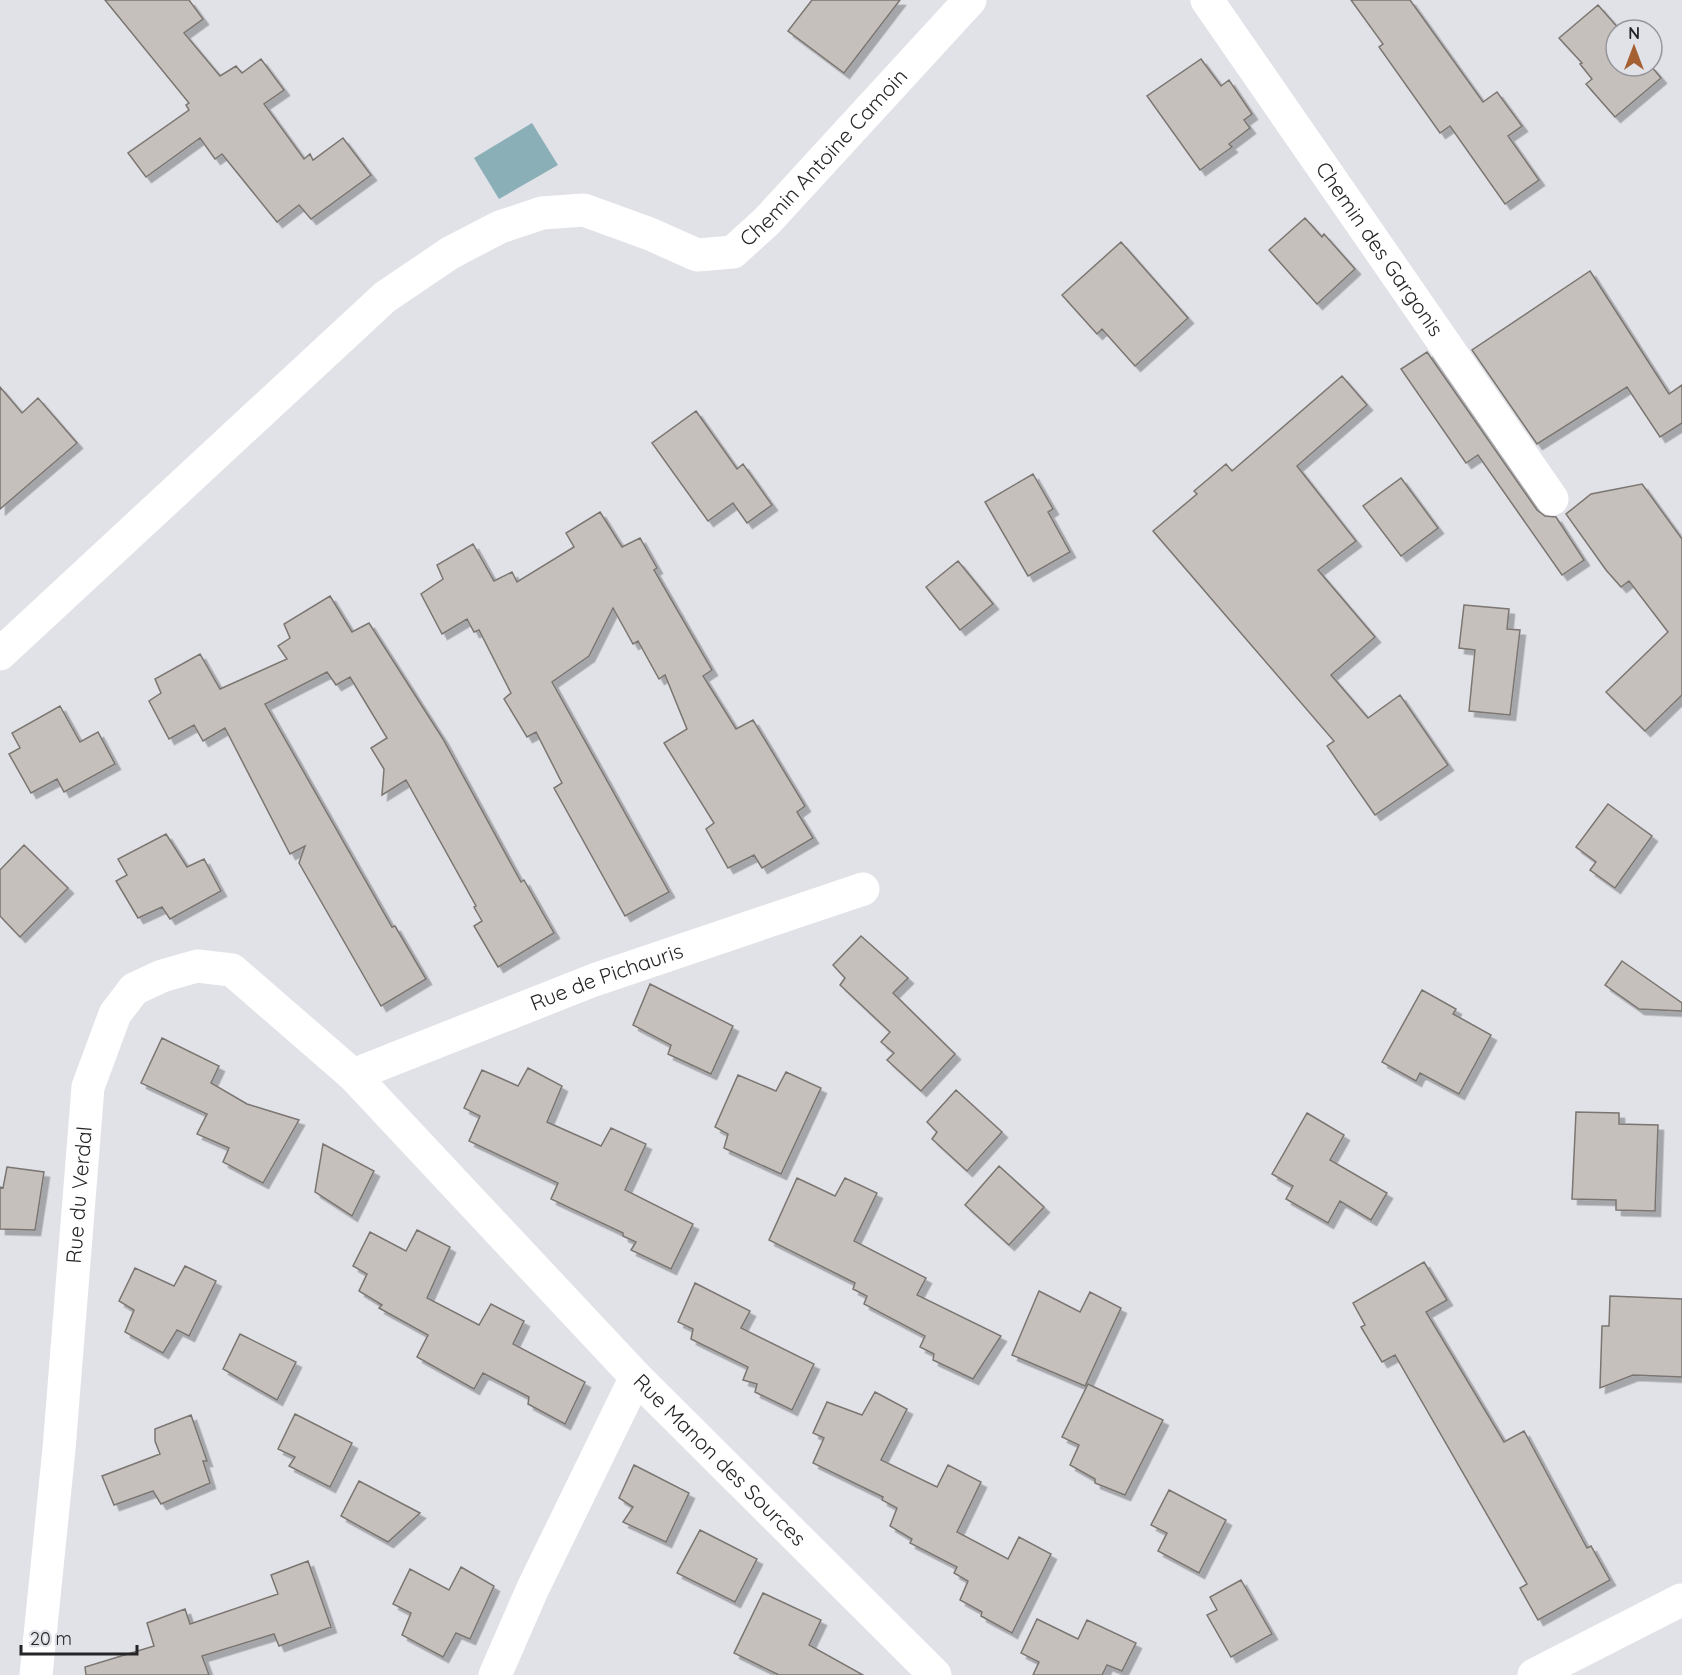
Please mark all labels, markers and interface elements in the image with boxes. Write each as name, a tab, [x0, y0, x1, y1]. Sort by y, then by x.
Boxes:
north arrow	[1604, 18, 1664, 78]
text: N	[1628, 23, 1640, 43]
street label: Chemin Antoine Camoin	[734, 63, 912, 251]
street label: Chemin des Gargonis	[1311, 156, 1450, 341]
street label: Rue de Pichauris	[526, 937, 686, 1016]
street label: Rue du Verdal	[60, 1125, 97, 1264]
street label: Rue Manon des Sources	[628, 1368, 812, 1551]
scale bar	[21, 1618, 136, 1656]
text: 20 m	[30, 1627, 72, 1650]

